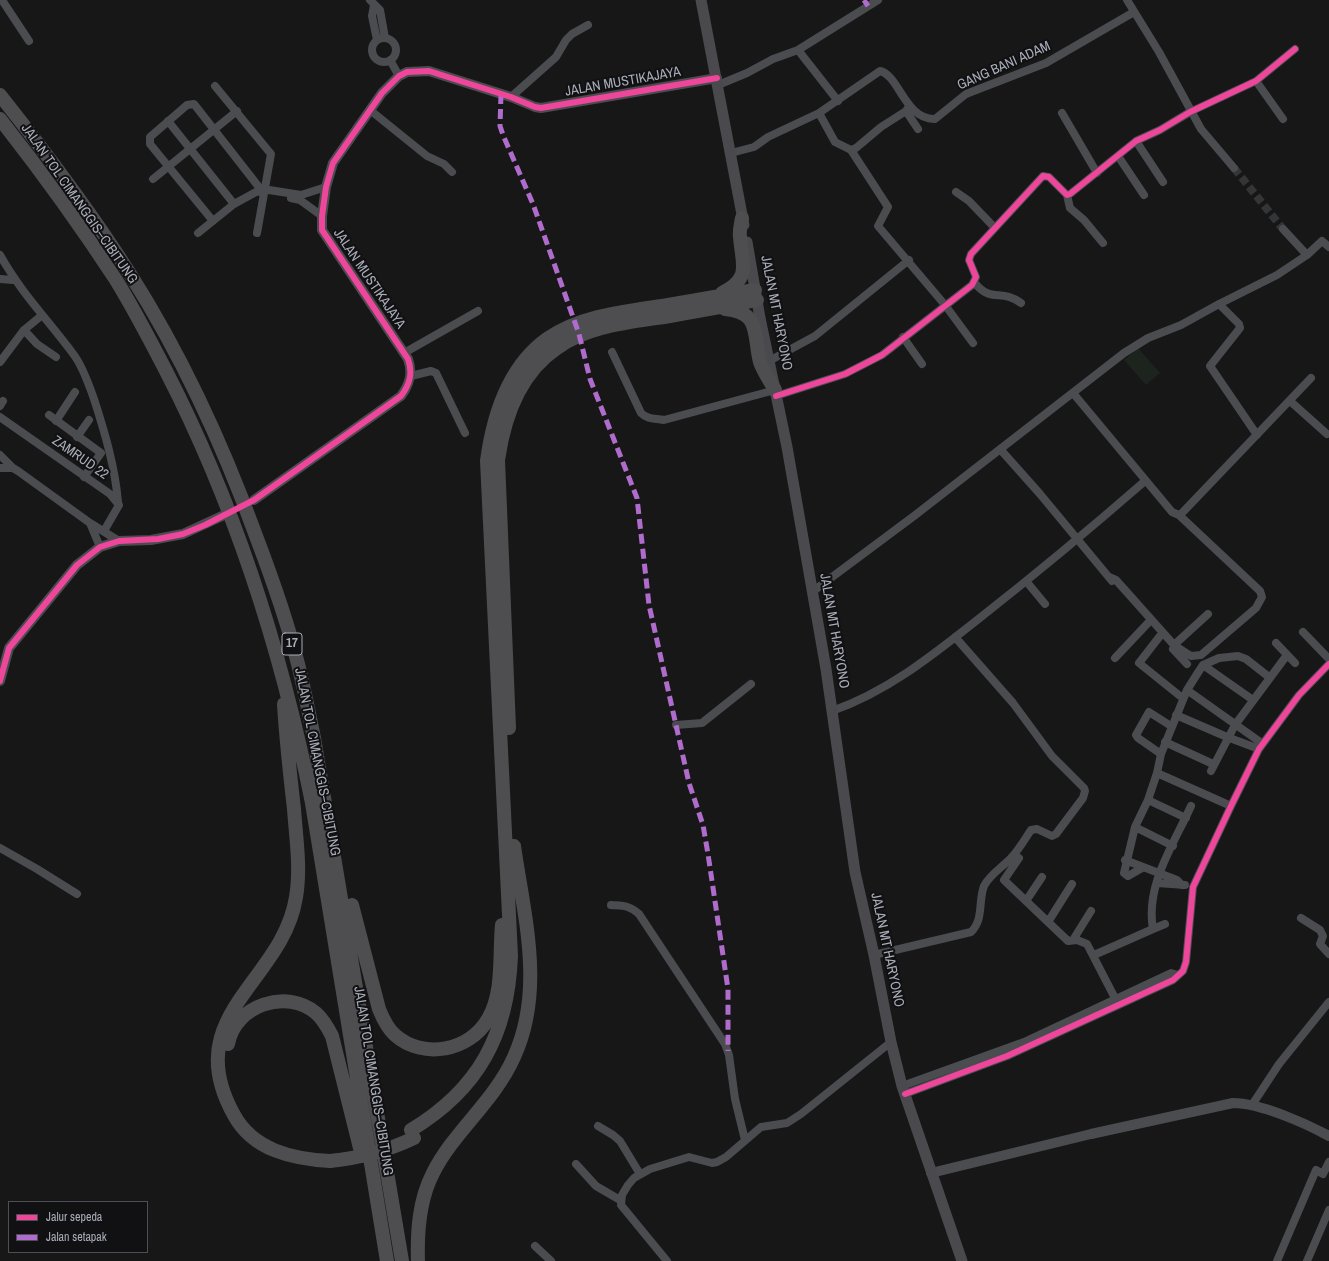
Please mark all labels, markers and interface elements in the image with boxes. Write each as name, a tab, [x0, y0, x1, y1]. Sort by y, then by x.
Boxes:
street label: GANG BANI ADAM	[955, 38, 1053, 94]
street label: JALAN MUSTIKAJAYA	[564, 64, 682, 100]
street label: JALAN TOL CIMANGGIS–CIBITUNG	[17, 121, 141, 287]
street label: JALAN MUSTIKAJAYA	[329, 226, 409, 332]
street label: JALAN MT HARYONO	[757, 254, 795, 372]
street label: ZAMRUD 22	[49, 432, 111, 484]
street label: JALAN MT HARYONO	[816, 572, 852, 690]
road number: 17	[282, 633, 302, 655]
street label: JALAN TOL CIMANGGIS–CIBITUNG	[291, 667, 343, 857]
street label: JALAN MT HARYONO	[867, 891, 907, 1009]
street label: JALAN TOL CIMANGGIS–CIBITUNG	[350, 985, 396, 1177]
legend	[8, 1201, 148, 1253]
text: Jalur sepeda	[46, 1209, 102, 1225]
text: Jalan setapak	[46, 1229, 107, 1245]

